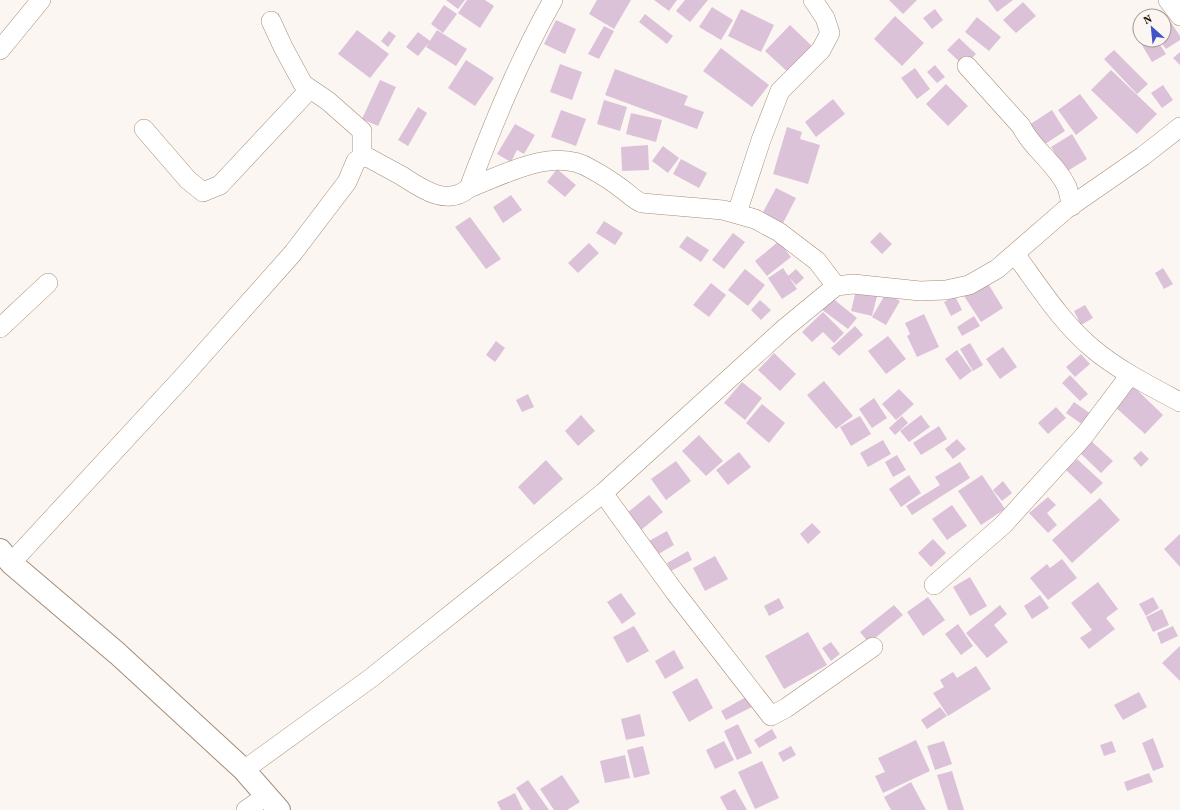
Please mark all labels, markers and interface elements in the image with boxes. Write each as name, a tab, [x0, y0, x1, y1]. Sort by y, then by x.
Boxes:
north arrow	[1132, 8, 1172, 48]
text: N	[1141, 11, 1155, 28]

